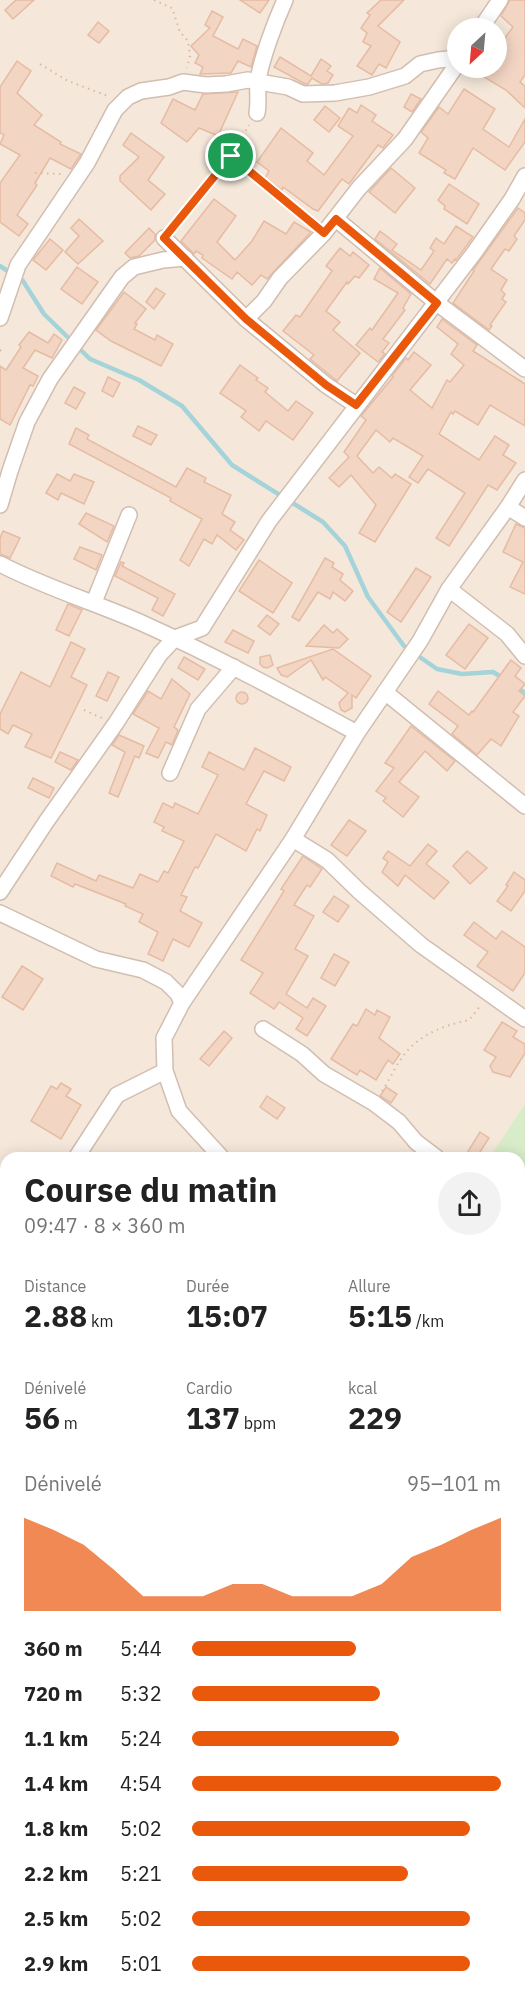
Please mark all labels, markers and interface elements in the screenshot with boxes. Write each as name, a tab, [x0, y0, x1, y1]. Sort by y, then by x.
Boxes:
north arrow	[447, 18, 507, 78]
map controls	[447, 18, 507, 78]
pin	[205, 130, 256, 181]
icon: arrive	[214, 139, 247, 172]
text: Course du matin	[24, 1168, 277, 1211]
button: share	[438, 1172, 501, 1235]
text: 09:47 · 8 × 360 m	[24, 1212, 185, 1239]
text: Distance	[24, 1276, 86, 1296]
text: Durée	[186, 1276, 229, 1296]
text: Allure	[348, 1276, 391, 1296]
text: 2.88	[24, 1296, 87, 1335]
text: 15:07	[186, 1296, 268, 1335]
text: 5:15	[348, 1296, 412, 1335]
text: km	[87, 1311, 114, 1331]
text: /km	[412, 1311, 444, 1331]
text: Dénivelé	[24, 1378, 86, 1398]
text: Cardio	[186, 1378, 233, 1398]
text: kcal	[348, 1378, 377, 1398]
text: 56	[24, 1398, 60, 1437]
text: 137	[186, 1398, 240, 1437]
text: 229	[348, 1398, 402, 1437]
text: m	[60, 1413, 78, 1433]
text: bpm	[240, 1413, 276, 1433]
text: Dénivelé	[24, 1470, 102, 1497]
text: 95–101 m	[407, 1470, 501, 1497]
text: 360 m	[24, 1635, 83, 1662]
text: 5:44	[120, 1635, 162, 1662]
text: 720 m	[24, 1680, 83, 1707]
text: 5:32	[120, 1680, 162, 1707]
text: 1.1 km	[24, 1725, 88, 1752]
text: 5:24	[120, 1725, 162, 1752]
text: 1.4 km	[24, 1770, 88, 1797]
text: 4:54	[120, 1770, 162, 1797]
text: 1.8 km	[24, 1815, 88, 1842]
text: 5:02	[120, 1815, 162, 1842]
text: 2.2 km	[24, 1860, 88, 1887]
text: 5:21	[120, 1860, 162, 1887]
text: 2.5 km	[24, 1905, 88, 1932]
text: 5:02	[120, 1905, 162, 1932]
text: 2.9 km	[24, 1950, 88, 1977]
text: 5:01	[120, 1950, 162, 1977]

